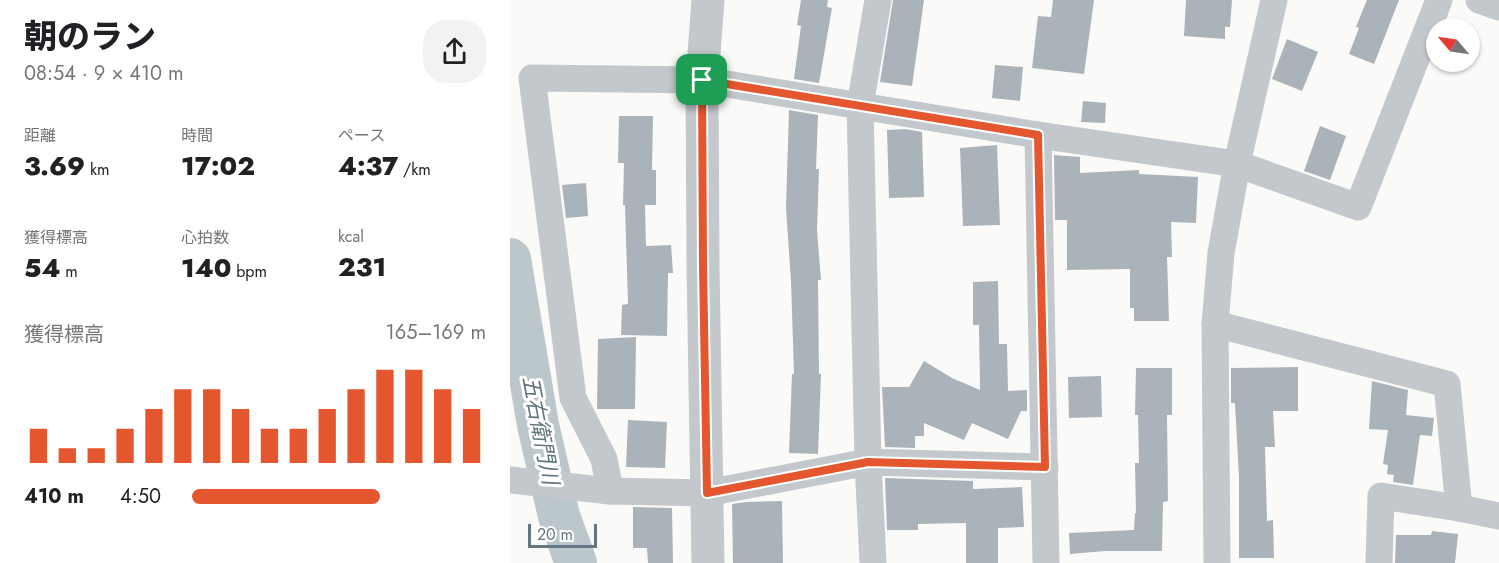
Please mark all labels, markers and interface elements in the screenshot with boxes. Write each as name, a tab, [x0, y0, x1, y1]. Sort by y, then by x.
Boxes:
text: 朝のラン	[24, 13, 156, 60]
north arrow	[1426, 18, 1480, 72]
map controls	[1426, 18, 1480, 72]
button: share	[423, 20, 486, 83]
pin	[676, 54, 727, 105]
text: 08:54 · 9 × 410 m	[24, 59, 184, 88]
icon: arrive	[685, 63, 718, 96]
text: 距離	[24, 124, 56, 147]
text: 時間	[181, 124, 213, 147]
text: ペース	[338, 124, 385, 147]
text: 3.69	[24, 147, 85, 185]
text: 17:02	[181, 147, 255, 185]
text: 4:37	[338, 147, 398, 185]
text: km	[85, 158, 109, 181]
text: /km	[398, 158, 431, 181]
text: kcal	[338, 225, 364, 248]
text: 獲得標高	[24, 226, 88, 249]
text: 心拍数	[181, 226, 229, 249]
text: 231	[338, 248, 386, 286]
text: 54	[24, 249, 60, 287]
text: 140	[181, 249, 231, 287]
text: m	[60, 260, 78, 283]
text: bpm	[231, 260, 267, 283]
text: 165–169 m	[386, 318, 486, 347]
text: 獲得標高	[24, 320, 104, 349]
water label: 五右衛門川	[515, 373, 568, 489]
text: 410 m	[24, 482, 84, 511]
text: 4:50	[120, 482, 161, 511]
scale bar	[528, 521, 597, 548]
text: 20 m	[537, 523, 573, 546]

